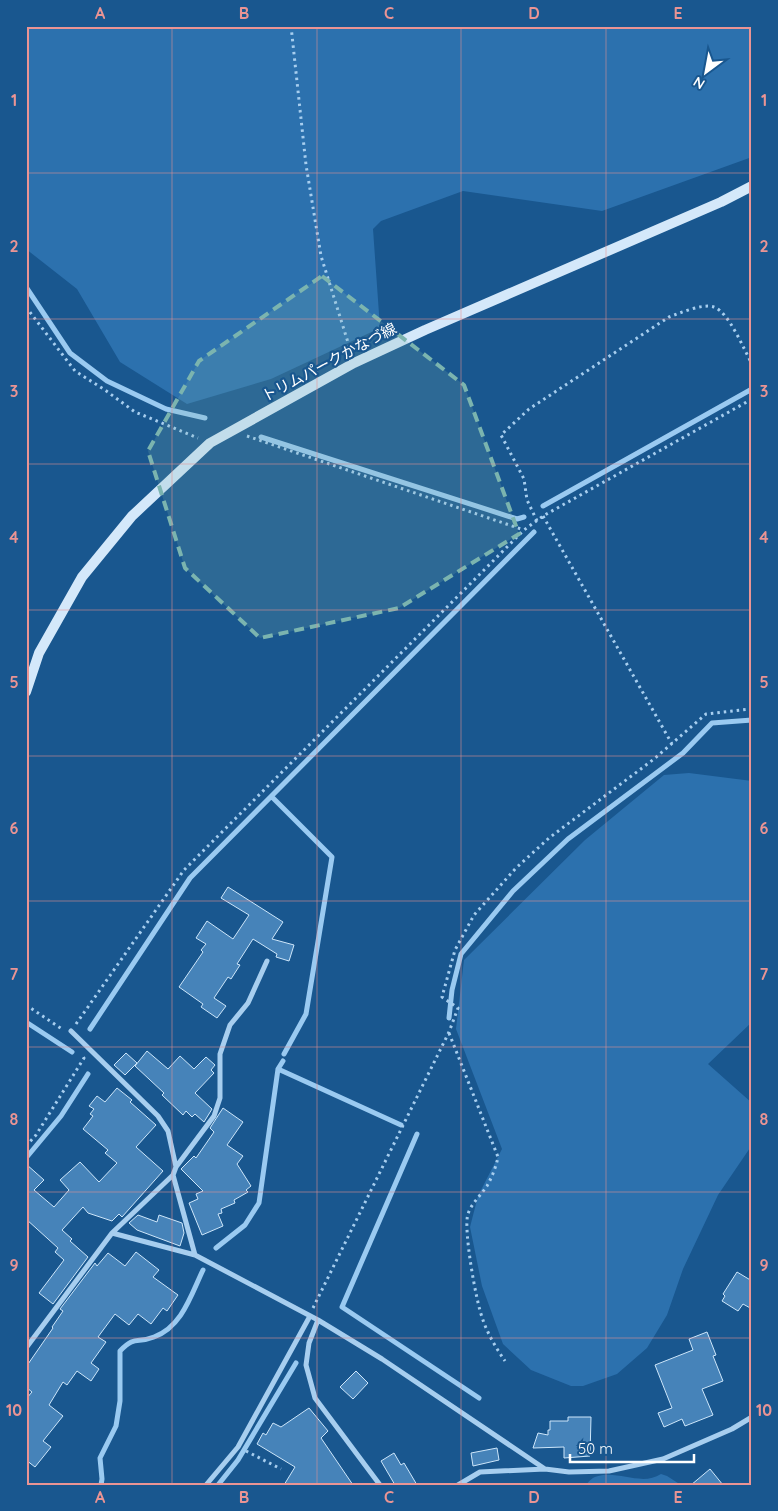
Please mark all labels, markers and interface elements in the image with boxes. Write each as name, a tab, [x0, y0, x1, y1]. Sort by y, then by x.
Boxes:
text: A	[95, 3, 106, 23]
text: B	[239, 3, 249, 23]
text: C	[384, 3, 394, 23]
text: D	[528, 3, 540, 23]
text: E	[673, 3, 683, 23]
north arrow	[680, 48, 730, 98]
text: N	[690, 73, 708, 93]
text: 1	[11, 90, 17, 110]
text: 1	[761, 90, 767, 110]
text: 2	[9, 236, 19, 256]
text: 2	[759, 236, 769, 256]
street label: トリムパークかなづ線	[258, 318, 400, 406]
text: 3	[10, 381, 18, 401]
text: 3	[760, 381, 768, 401]
text: 4	[9, 527, 19, 547]
text: 4	[759, 527, 769, 547]
text: 5	[9, 672, 19, 692]
text: 5	[759, 672, 769, 692]
text: 6	[10, 818, 19, 838]
text: 6	[760, 818, 769, 838]
text: 7	[10, 964, 19, 984]
text: 7	[760, 964, 769, 984]
text: 8	[10, 1109, 19, 1129]
text: 8	[760, 1109, 769, 1129]
text: 9	[9, 1255, 19, 1275]
text: 9	[759, 1255, 769, 1275]
text: 10	[6, 1400, 22, 1420]
text: 10	[756, 1400, 772, 1420]
scale bar	[570, 1431, 694, 1463]
text: 50 m	[578, 1439, 613, 1458]
text: A	[95, 1487, 106, 1507]
text: B	[239, 1487, 249, 1507]
text: C	[384, 1487, 394, 1507]
text: D	[528, 1487, 540, 1507]
text: E	[673, 1487, 683, 1507]

